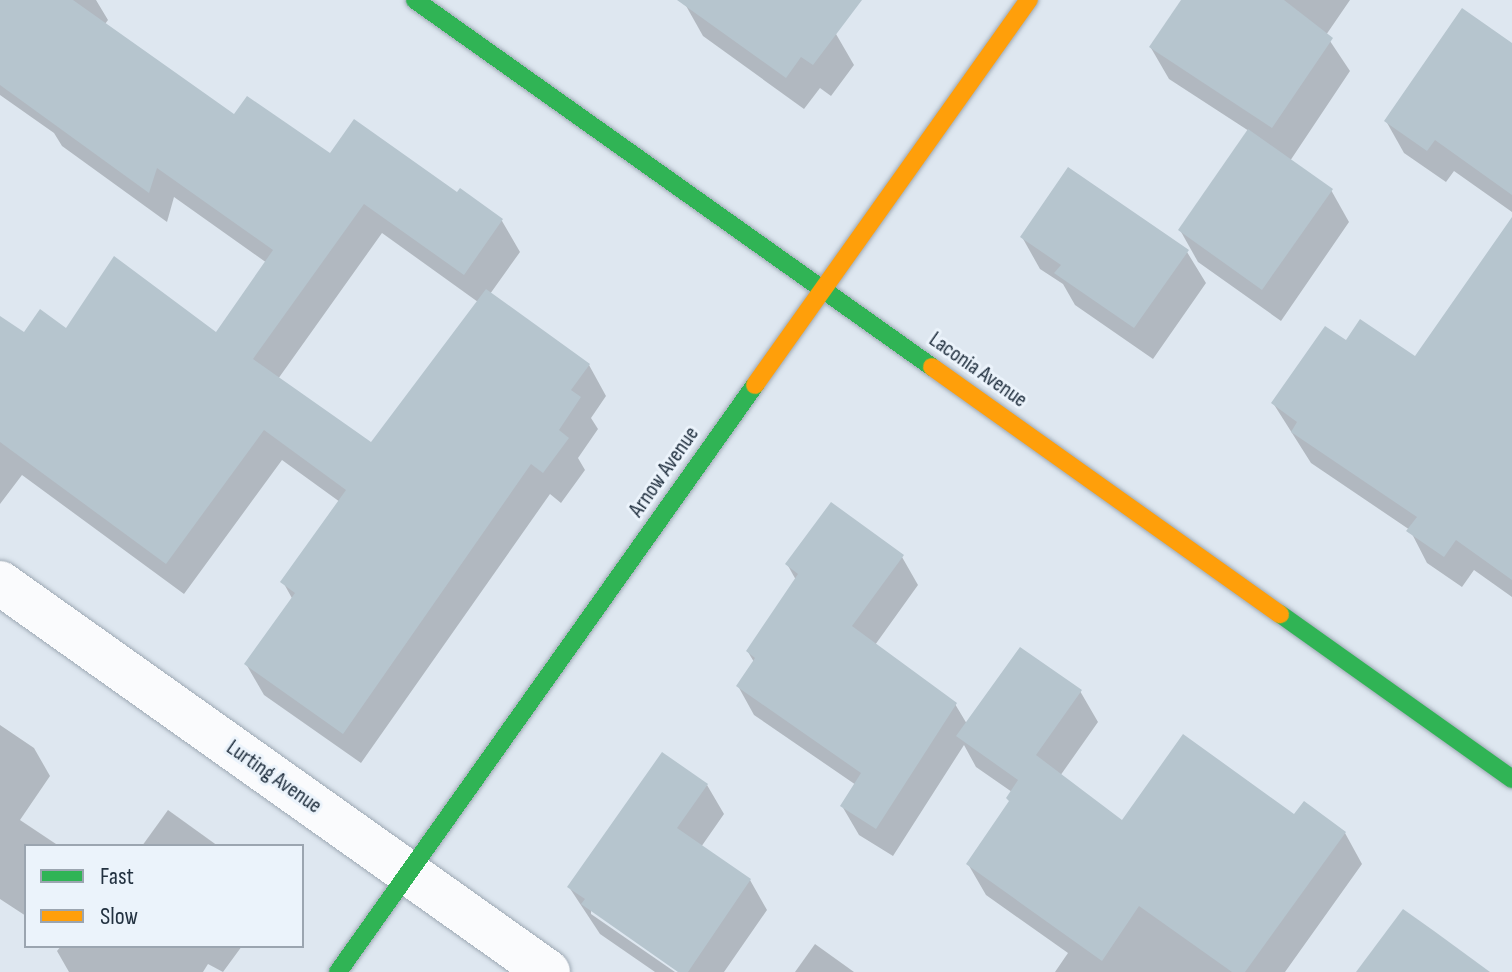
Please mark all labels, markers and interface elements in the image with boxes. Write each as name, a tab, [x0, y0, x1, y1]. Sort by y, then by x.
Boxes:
street label: Laconia Avenue	[924, 327, 1032, 413]
street label: Arnow Avenue	[623, 422, 705, 522]
street label: Lurting Avenue	[221, 735, 327, 819]
legend	[24, 844, 304, 948]
text: Fast	[100, 862, 134, 891]
text: Slow	[100, 902, 138, 931]

